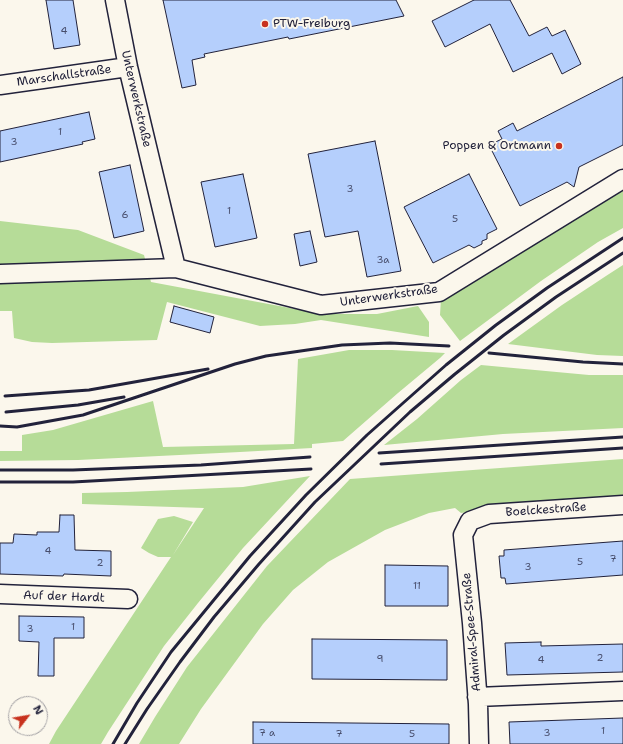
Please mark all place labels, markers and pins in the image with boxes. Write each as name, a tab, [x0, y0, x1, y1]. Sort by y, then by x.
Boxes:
place label: PTW-Freiburg	[273, 17, 350, 31]
marker: PTW-Freiburg	[260, 19, 270, 29]
place label: Poppen & Ortmann	[443, 139, 551, 153]
marker: Poppen & Ortmann	[554, 141, 564, 151]

